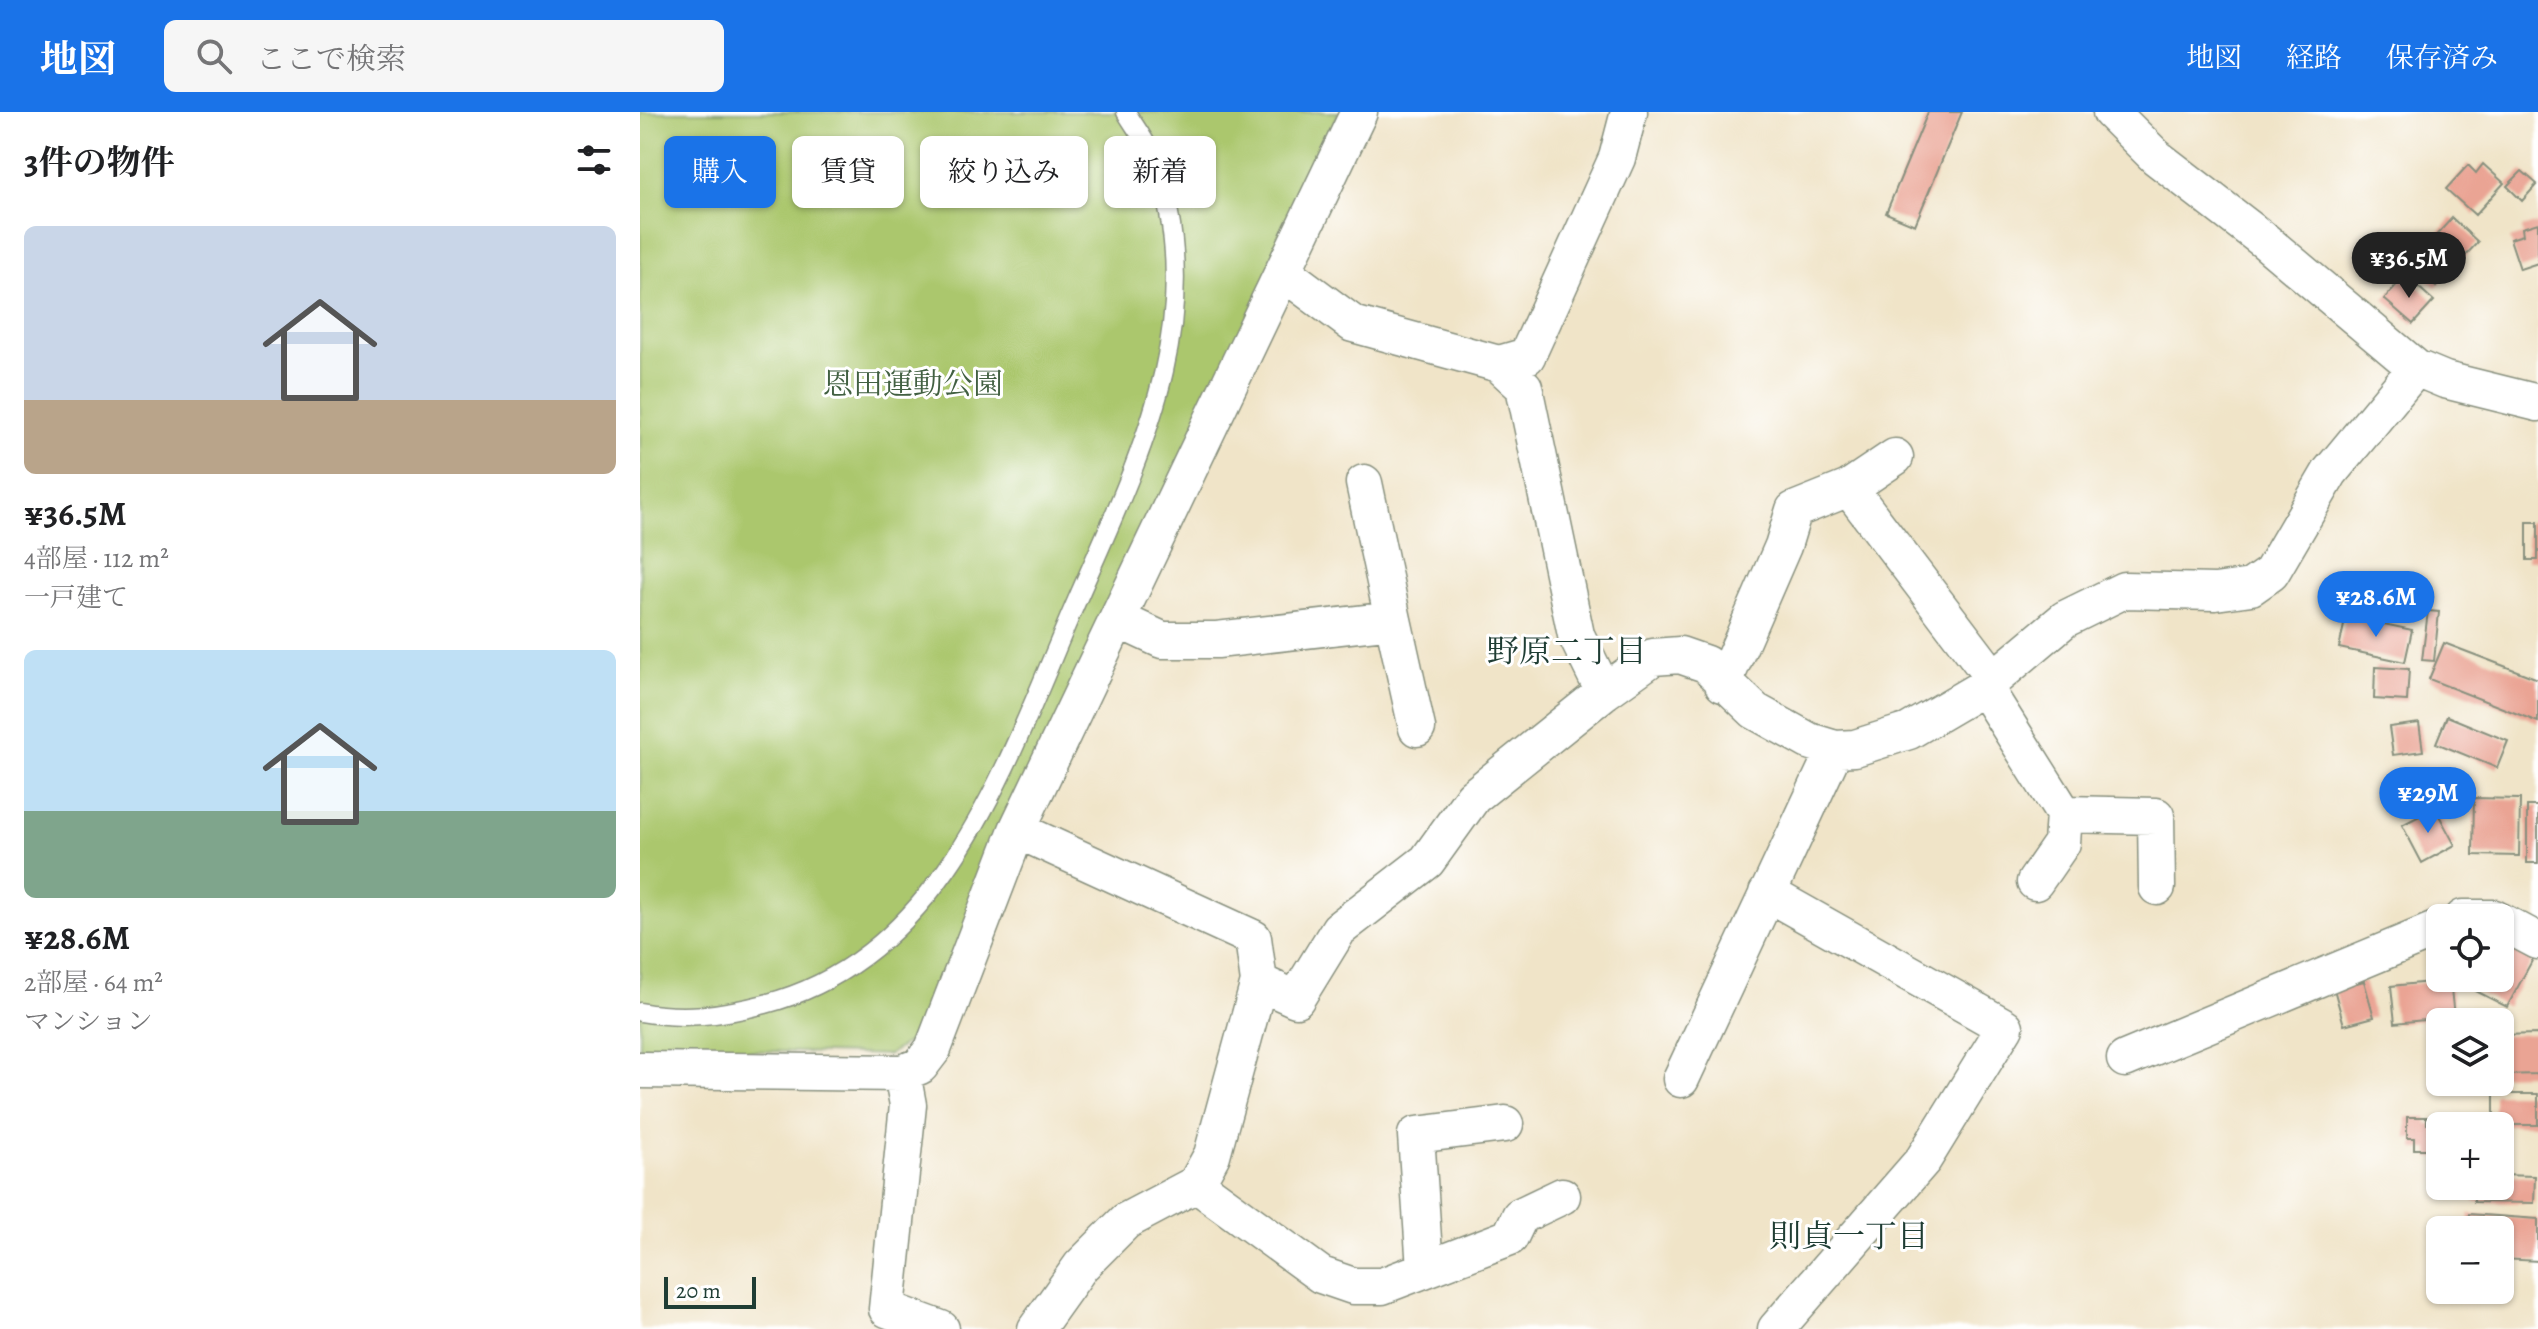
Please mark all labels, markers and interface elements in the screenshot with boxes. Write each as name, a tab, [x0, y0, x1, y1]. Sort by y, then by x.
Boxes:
search box	[164, 20, 724, 92]
text: 地図	[40, 33, 116, 85]
icon: search	[192, 34, 236, 78]
text: ここで検索	[256, 39, 406, 79]
text: 地図	[2186, 39, 2242, 77]
text: 経路	[2286, 39, 2342, 77]
text: 保存済み	[2386, 39, 2498, 77]
chip: 購入	[664, 136, 776, 208]
chip: 賃貸	[792, 136, 904, 208]
chip: 絞り込み	[920, 136, 1088, 208]
chip: 新着	[1104, 136, 1216, 208]
icon: filters	[572, 138, 616, 182]
text: 3件の物件	[24, 139, 175, 186]
pin: ¥36.5M	[2344, 232, 2474, 300]
text: ¥36.5M	[2370, 240, 2448, 275]
icon: home	[248, 278, 392, 422]
park label: 恩田運動公園	[823, 364, 1003, 404]
text: ¥36.5M	[24, 490, 126, 537]
text: 4部屋 · 112 m²	[24, 541, 169, 576]
pin: ¥28.6M	[2311, 571, 2441, 639]
text: ¥28.6M	[2335, 579, 2417, 614]
text: 一戸建て	[24, 580, 128, 615]
district label: 野原二丁目	[1487, 629, 1647, 673]
icon: home	[248, 702, 392, 846]
pin: ¥29M	[2381, 767, 2475, 835]
text: ¥29M	[2397, 775, 2459, 810]
map controls	[2426, 904, 2514, 1304]
button: locate	[2426, 904, 2514, 992]
text: ¥28.6M	[24, 914, 130, 961]
text: 2部屋 · 64 m²	[24, 965, 163, 1000]
text: マンション	[24, 1004, 153, 1039]
button: layers	[2426, 1008, 2514, 1096]
button: +	[2426, 1112, 2514, 1200]
district label: 則貞一丁目	[1769, 1214, 1929, 1258]
button: −	[2426, 1216, 2514, 1304]
scale bar	[664, 1273, 756, 1309]
text: 20 m	[676, 1276, 721, 1306]

